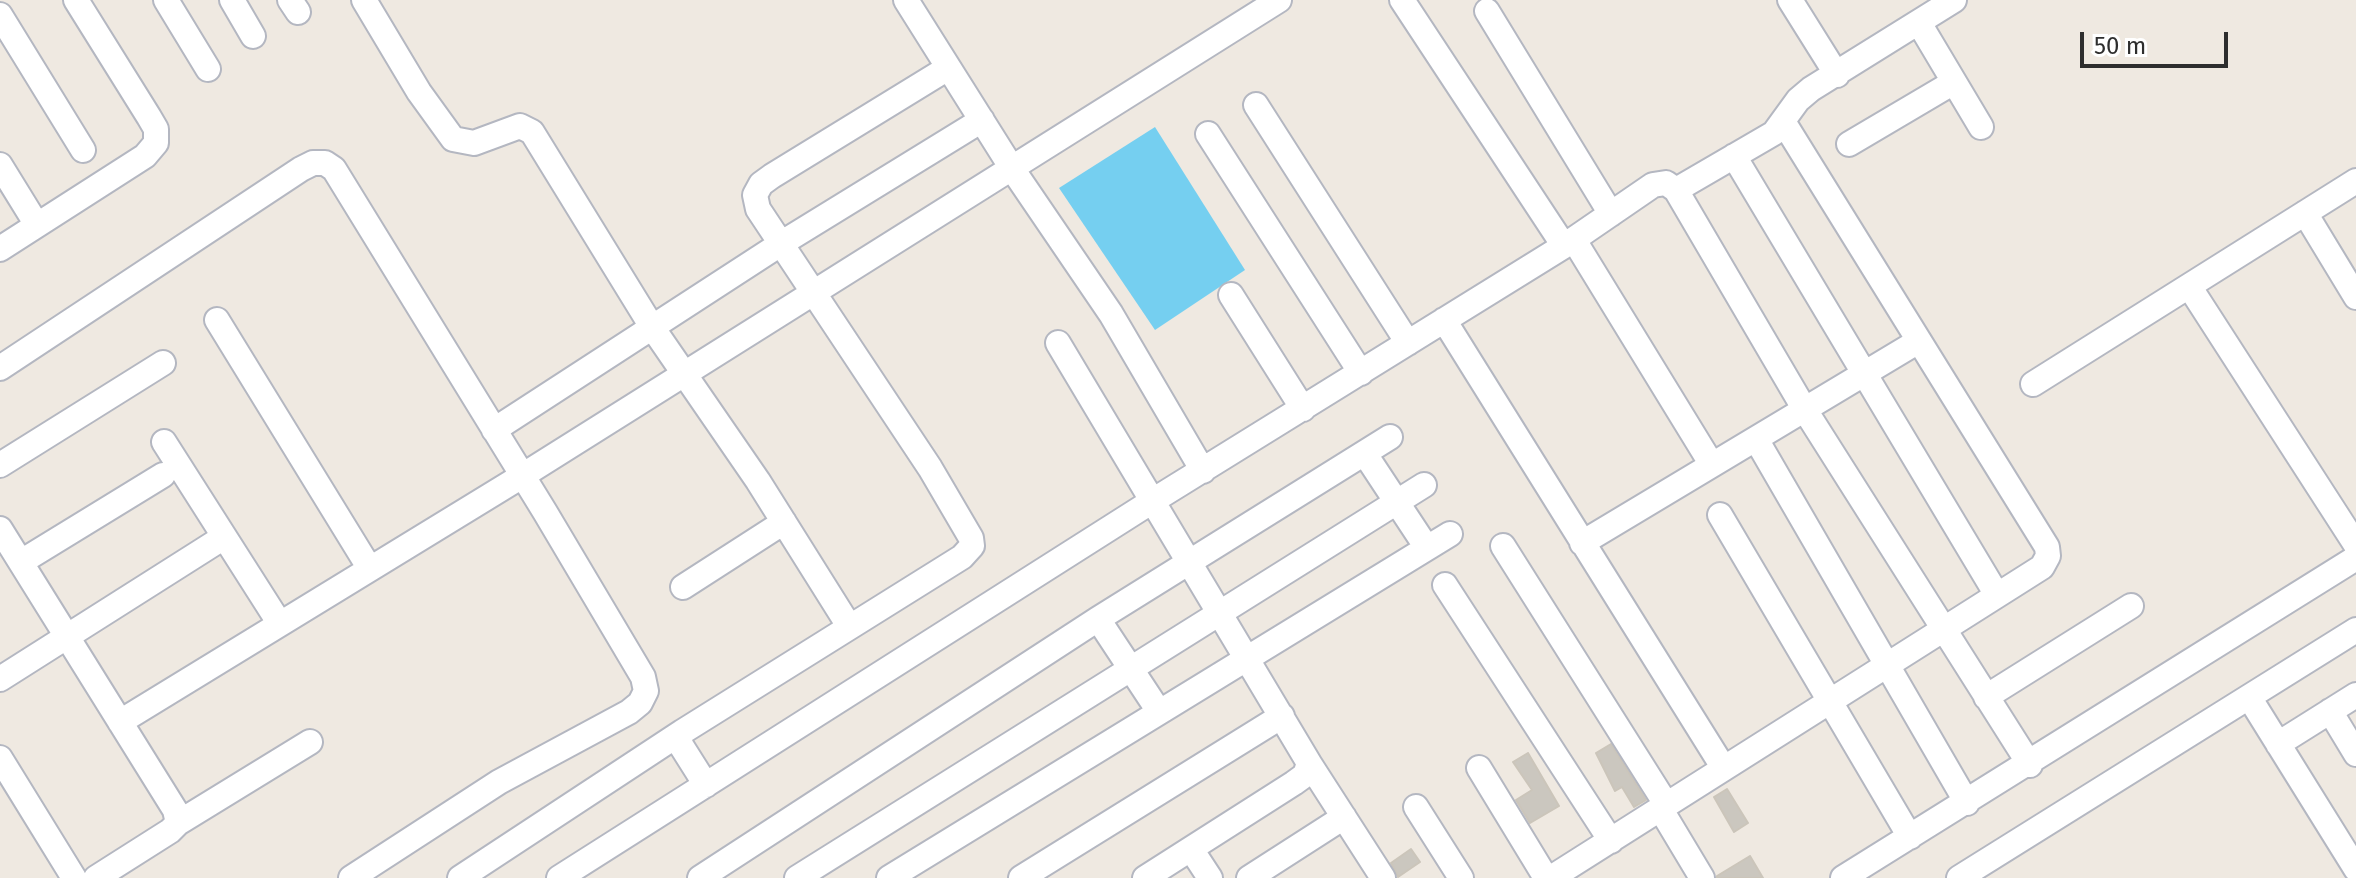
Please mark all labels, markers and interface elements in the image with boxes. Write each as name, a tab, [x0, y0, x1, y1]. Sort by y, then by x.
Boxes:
scale bar	[2084, 16, 2232, 66]
text: 50 m	[2094, 32, 2146, 60]

